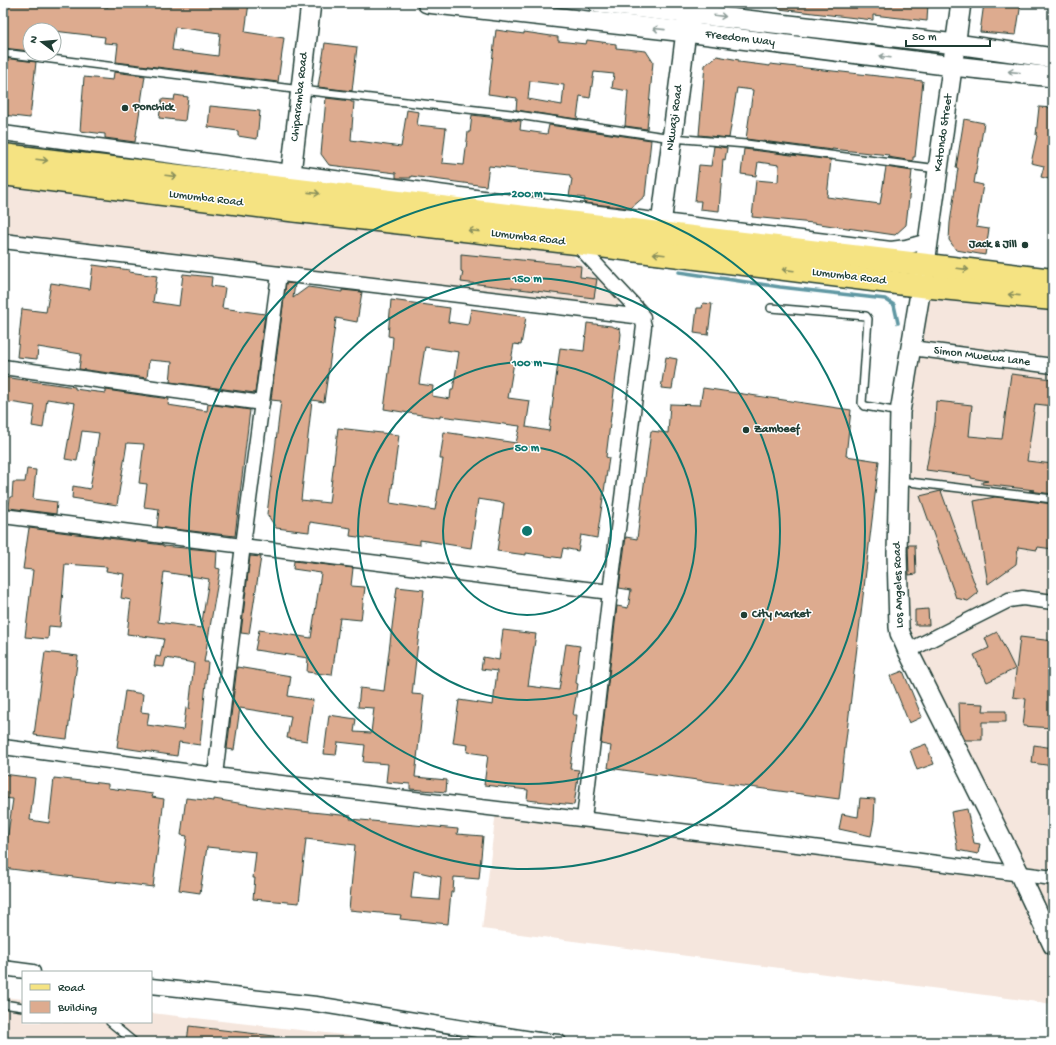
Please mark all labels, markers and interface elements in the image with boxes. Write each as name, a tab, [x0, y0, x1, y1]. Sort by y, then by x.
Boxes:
one-way arrow	[713, 12, 726, 20]
north arrow	[22, 22, 62, 62]
scale bar	[906, 22, 990, 48]
one-way arrow	[653, 25, 666, 33]
street label: Freedom Way	[703, 28, 776, 50]
text: 50 m	[912, 31, 937, 45]
text: N	[28, 35, 41, 45]
street label: Chiparamba Road	[288, 51, 312, 142]
one-way arrow	[879, 53, 892, 61]
one-way arrow	[1008, 69, 1021, 76]
street label: Nkwazi Road	[663, 83, 687, 152]
street label: Katondo Street	[932, 92, 957, 173]
place label: Ponchick	[132, 101, 176, 115]
marker: Ponchick	[120, 103, 130, 113]
one-way arrow	[35, 156, 48, 164]
one-way arrow	[164, 172, 177, 180]
street label: Lumumba Road	[168, 187, 245, 211]
text: 200 m	[512, 188, 543, 202]
one-way arrow	[307, 189, 320, 197]
street label: Lumumba Road	[490, 226, 567, 250]
one-way arrow	[468, 227, 481, 235]
place label: Jack & Jill	[968, 238, 1017, 252]
marker: Jack & Jill	[1020, 240, 1030, 250]
one-way arrow	[653, 250, 666, 258]
street label: Lumumba Road	[811, 265, 888, 289]
one-way arrow	[956, 265, 969, 272]
one-way arrow	[782, 266, 795, 274]
text: 150 m	[511, 273, 542, 287]
one-way arrow	[1008, 292, 1021, 299]
street label: Simon Mwewa Lane	[933, 344, 1032, 370]
text: 100 m	[511, 357, 542, 371]
place label: Zambeef	[754, 423, 801, 437]
marker: Zambeef	[741, 425, 751, 435]
text: 50 m	[515, 442, 540, 456]
centre of rings	[520, 524, 534, 538]
street label: Los Angeles Road	[890, 541, 907, 628]
place label: City Market	[751, 608, 812, 622]
marker: City Market	[739, 610, 749, 620]
legend	[22, 971, 152, 1023]
text: Road	[58, 982, 85, 996]
text: Building	[57, 1002, 97, 1016]

